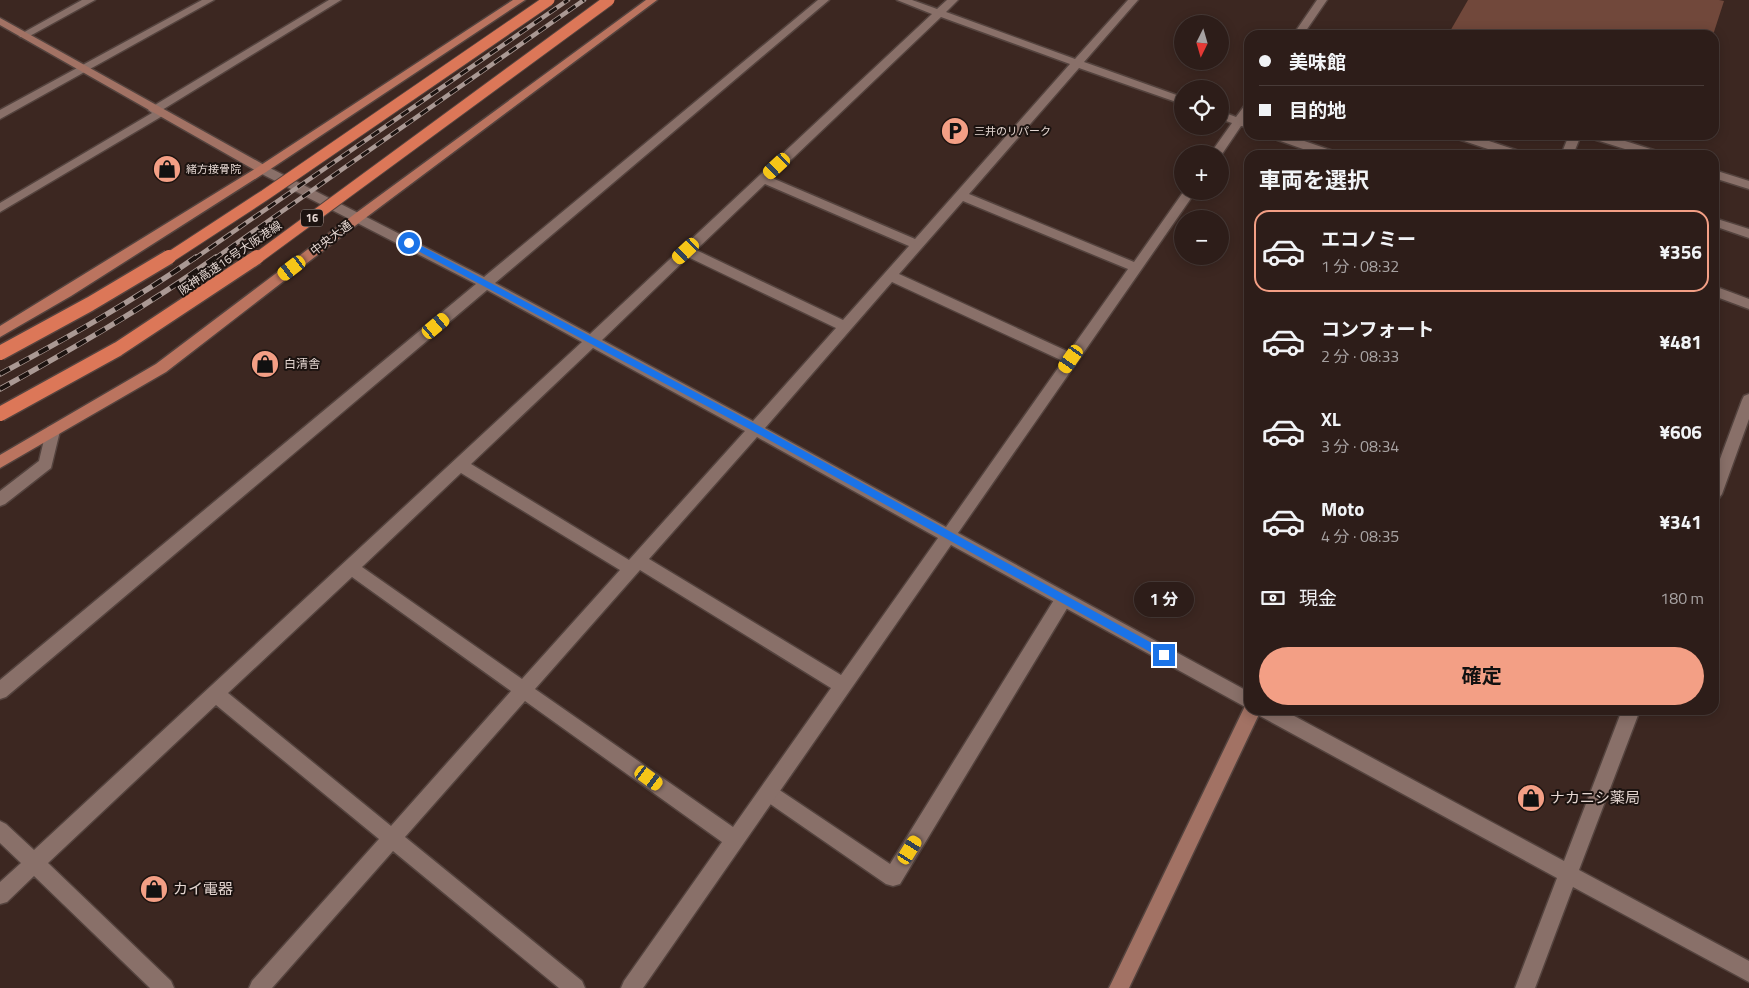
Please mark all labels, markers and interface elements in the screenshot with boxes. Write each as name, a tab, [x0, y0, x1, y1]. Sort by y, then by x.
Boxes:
north arrow	[1174, 15, 1229, 70]
map controls	[1174, 15, 1229, 265]
text: 美味館	[1289, 47, 1346, 76]
button: locate	[1174, 80, 1229, 135]
text: 目的地	[1289, 95, 1346, 124]
parking icon: 三井のリパーク	[940, 116, 970, 146]
place label: 三井のリパーク	[974, 123, 1051, 139]
button: +	[1174, 145, 1229, 200]
car	[760, 150, 793, 182]
shop icon: 緒方接骨院	[152, 154, 182, 184]
place label: 緒方接骨院	[186, 161, 241, 177]
text: 車両を選択	[1259, 163, 1369, 197]
road number: 16	[301, 210, 323, 227]
button: −	[1174, 210, 1229, 265]
street label: 阪神高速16号大阪港線	[174, 216, 285, 299]
street label: 中央大通	[306, 216, 356, 260]
text: エコノミー	[1321, 224, 1416, 253]
icon: car	[1261, 229, 1306, 274]
route start	[398, 232, 420, 254]
car	[669, 235, 702, 267]
text: ¥356	[1659, 237, 1702, 266]
car	[275, 253, 308, 283]
text: 1 分 · 08:32	[1321, 254, 1399, 278]
car	[419, 311, 452, 341]
text: コンフォート	[1321, 314, 1434, 343]
icon: car	[1261, 319, 1306, 364]
text: ¥481	[1659, 327, 1702, 356]
car	[1056, 342, 1085, 376]
text: 2 分 · 08:33	[1321, 344, 1399, 368]
shop icon: 白清舎	[250, 349, 280, 379]
place label: 白清舎	[284, 354, 320, 373]
text: XL	[1321, 404, 1341, 433]
icon: car	[1261, 409, 1306, 454]
text: ¥606	[1659, 417, 1702, 446]
text: 3 分 · 08:34	[1321, 434, 1399, 458]
text: Moto	[1321, 494, 1364, 523]
icon: car	[1261, 499, 1306, 544]
text: ¥341	[1659, 507, 1702, 536]
text: 4 分 · 08:35	[1321, 524, 1399, 548]
callout: 1 分	[1134, 582, 1194, 618]
text: 現金	[1299, 583, 1337, 612]
icon: cash	[1259, 584, 1287, 612]
text: 180 m	[1660, 586, 1704, 610]
text: 1 分	[1150, 587, 1178, 611]
route end	[1153, 644, 1175, 666]
button: 確定	[1259, 647, 1704, 705]
car	[632, 763, 665, 793]
shop icon: ナカニシ薬局	[1516, 783, 1546, 813]
place label: ナカニシ薬局	[1550, 786, 1640, 809]
car	[895, 833, 924, 867]
shop icon: カイ電器	[139, 874, 169, 904]
place label: カイ電器	[173, 877, 233, 900]

